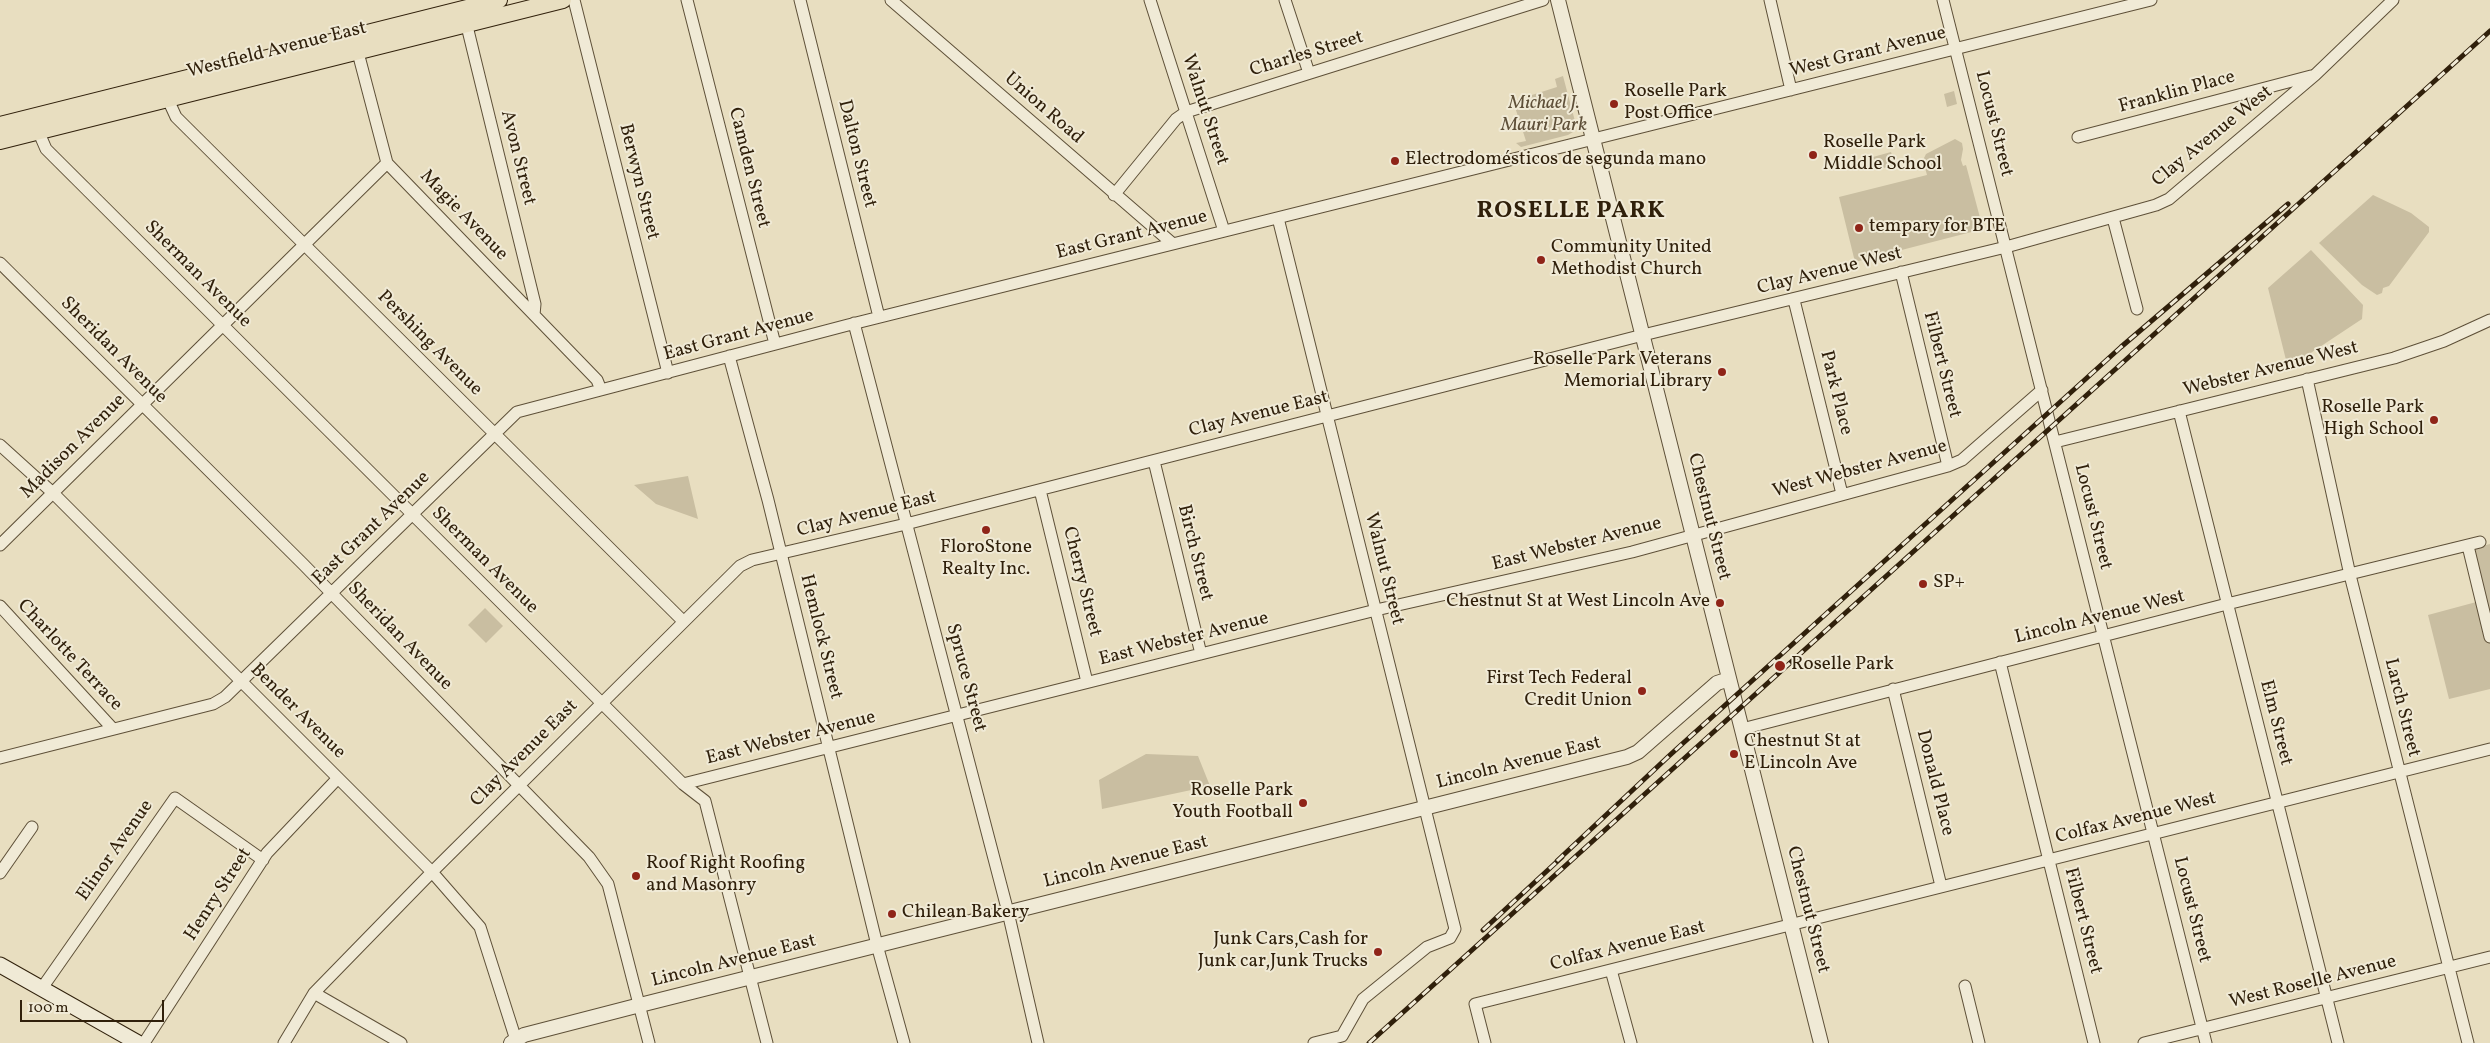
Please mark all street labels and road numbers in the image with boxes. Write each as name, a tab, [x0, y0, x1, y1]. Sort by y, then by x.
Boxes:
street label: Westfield Avenue East	[185, 18, 369, 84]
street label: West Grant Avenue	[1787, 23, 1949, 83]
street label: Charles Street	[1247, 27, 1367, 83]
street label: Walnut Street	[1175, 52, 1233, 168]
street label: Franklin Place	[2116, 67, 2238, 119]
street label: Union Road	[999, 68, 1087, 150]
street label: Locust Street	[1969, 69, 2017, 179]
street label: Clay Avenue West	[2148, 81, 2278, 193]
street label: Dalton Street	[832, 98, 880, 210]
street label: Camden Street	[722, 105, 774, 231]
street label: Avon Street	[494, 108, 540, 208]
street label: Berwyn Street	[613, 122, 663, 242]
street label: Magie Avenue	[414, 166, 512, 266]
street label: East Grant Avenue	[1054, 206, 1210, 266]
street label: Sherman Avenue	[139, 217, 255, 333]
street label: Clay Avenue West	[1755, 243, 1905, 301]
street label: Pershing Avenue	[372, 287, 486, 401]
street label: Sheridan Avenue	[55, 293, 171, 409]
street label: East Grant Avenue	[661, 305, 817, 367]
street label: Filbert Street	[1917, 309, 1965, 421]
street label: Webster Avenue West	[2181, 337, 2361, 403]
street label: Park Place	[1813, 348, 1857, 438]
street label: Clay Avenue East	[1187, 387, 1331, 443]
street label: Madison Avenue	[17, 390, 131, 504]
street label: West Webster Avenue	[1770, 436, 1950, 504]
street label: Chestnut Street	[1681, 451, 1735, 583]
street label: Locust Street	[2068, 462, 2116, 572]
street label: East Grant Avenue	[308, 467, 436, 591]
street label: Clay Avenue East	[795, 487, 939, 543]
street label: Birch Street	[1171, 502, 1217, 604]
street label: Sherman Avenue	[426, 503, 542, 619]
street label: Walnut Street	[1358, 510, 1408, 628]
street label: East Webster Avenue	[1490, 513, 1664, 577]
street label: Cherry Street	[1056, 525, 1106, 639]
street label: Hemlock Street	[793, 572, 847, 702]
street label: Sheridan Avenue	[341, 578, 457, 696]
street label: Lincoln Avenue West	[2013, 586, 2187, 650]
street label: Charlotte Terrace	[11, 595, 127, 717]
street label: East Webster Avenue	[1097, 608, 1271, 672]
street label: Spruce Street	[940, 621, 990, 735]
street label: Larch Street	[2378, 656, 2424, 760]
street label: Bender Avenue	[244, 659, 350, 765]
street label: Elm Street	[2253, 678, 2297, 768]
street label: Clay Avenue East	[466, 695, 584, 813]
street label: East Webster Avenue	[704, 707, 878, 771]
street label: Donald Place	[1910, 728, 1958, 838]
street label: Lincoln Avenue East	[1434, 733, 1604, 795]
street label: Colfax Avenue West	[2053, 788, 2219, 850]
street label: Elinor Avenue	[73, 796, 159, 906]
street label: Lincoln Avenue East	[1041, 832, 1211, 894]
street label: Henry Street	[180, 844, 258, 946]
street label: Chestnut Street	[1780, 844, 1834, 976]
street label: Locust Street	[2167, 855, 2215, 965]
street label: Filbert Street	[2058, 865, 2106, 977]
street label: Colfax Avenue East	[1548, 917, 1708, 977]
street label: Lincoln Avenue East	[649, 931, 819, 993]
street label: West Roselle Avenue	[2227, 951, 2399, 1015]

